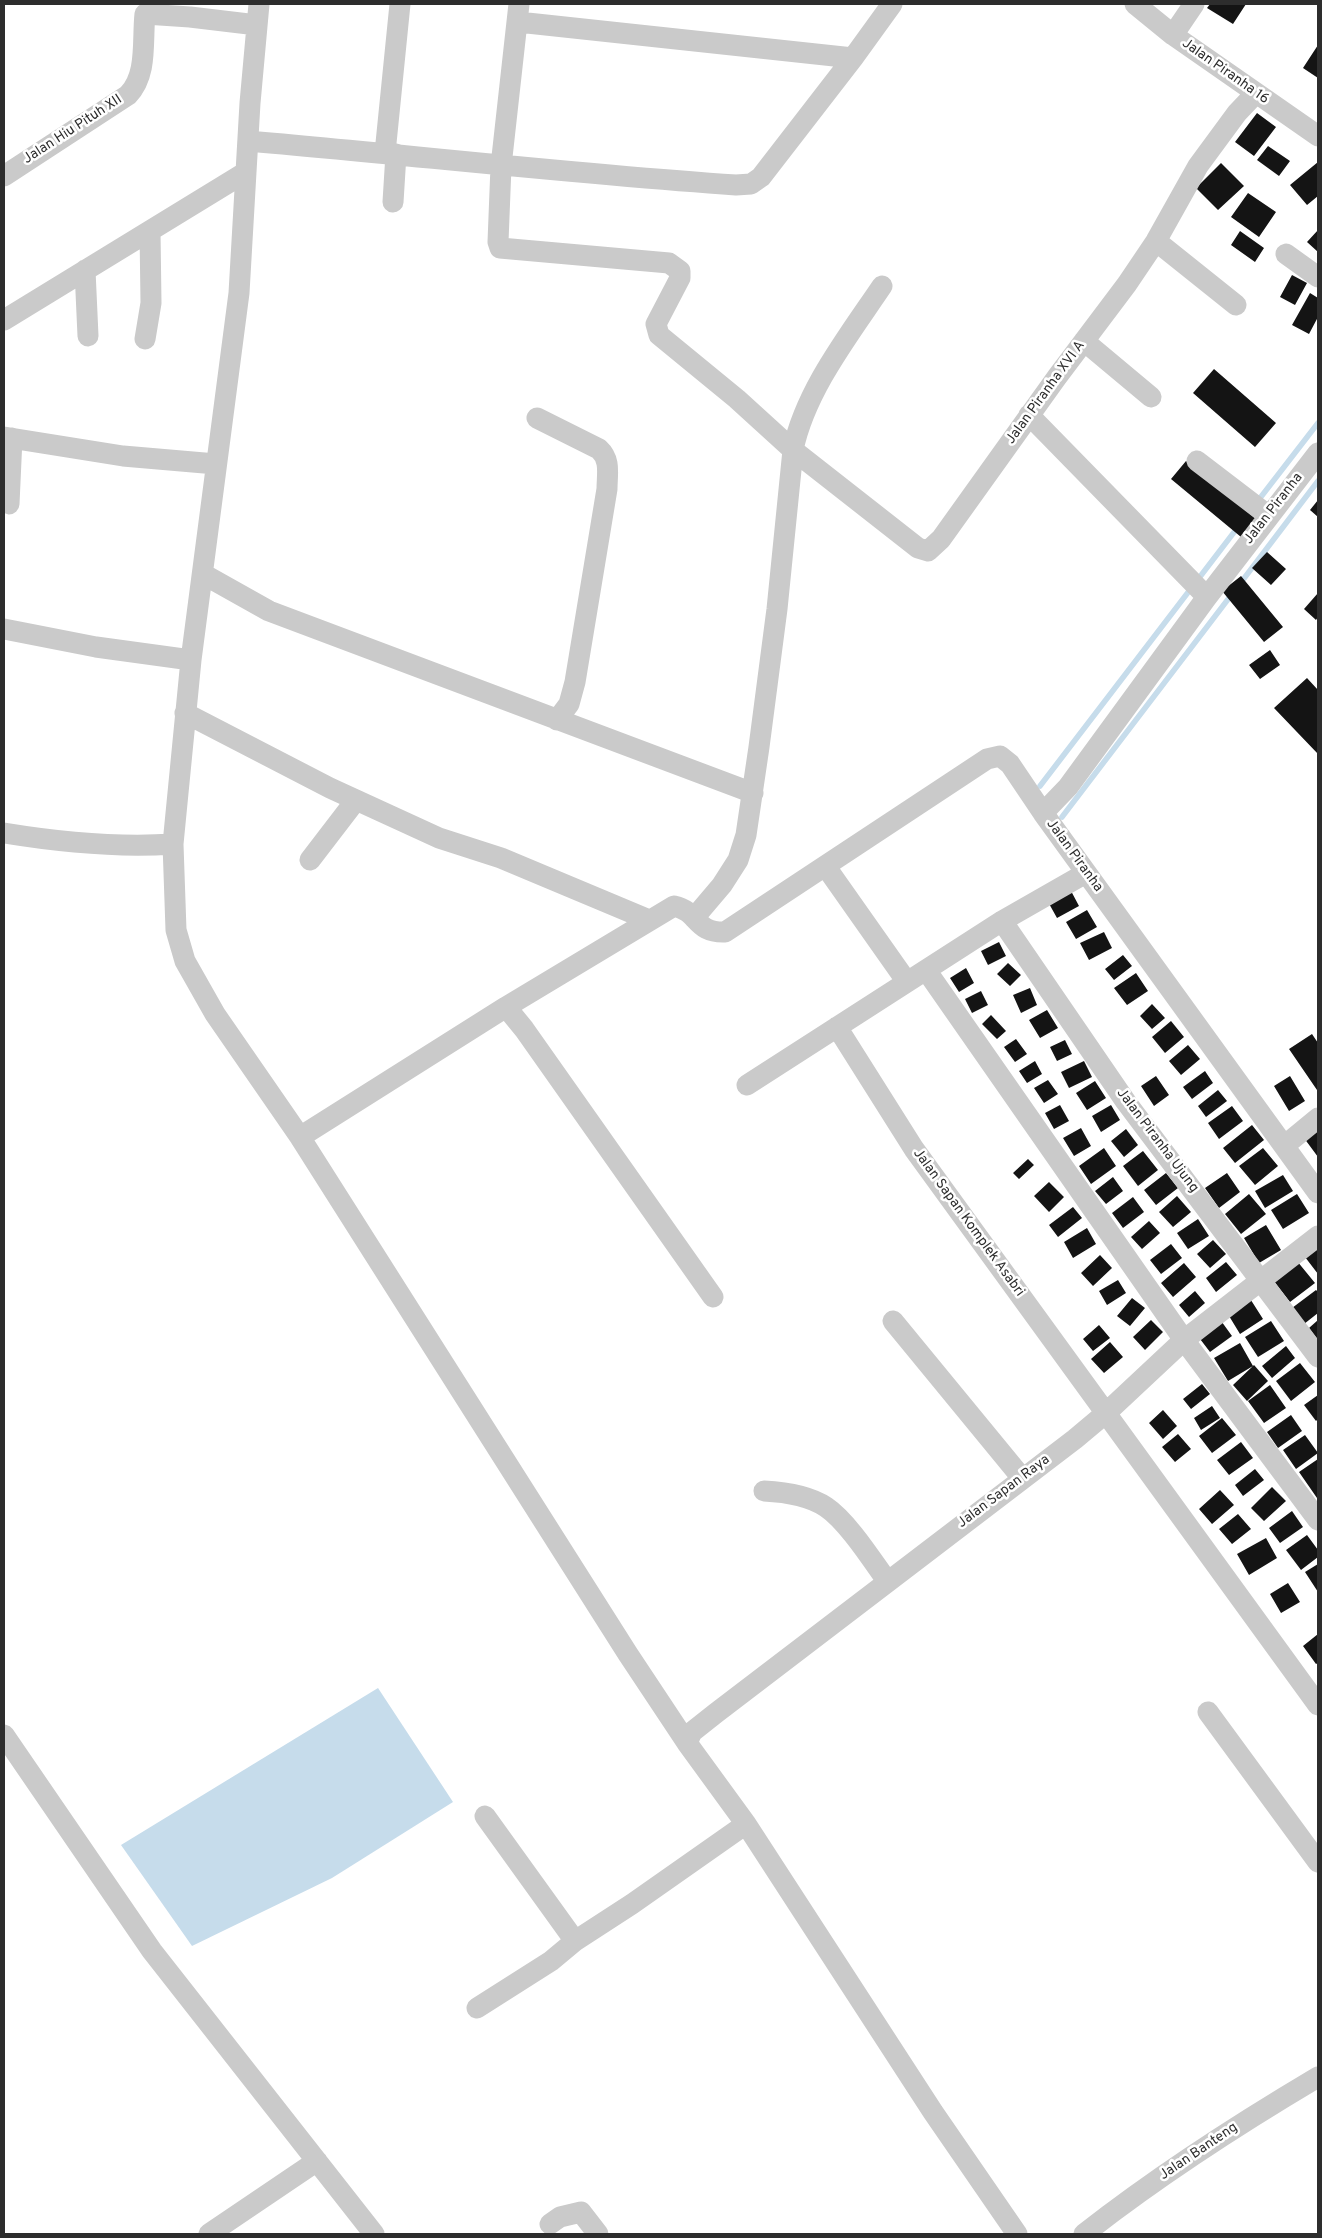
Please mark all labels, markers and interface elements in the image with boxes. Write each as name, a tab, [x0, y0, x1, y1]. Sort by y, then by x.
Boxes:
street label: Jalan Piranha 16	[1178, 36, 1272, 108]
street label: Jalan Hiu Pituh XII	[20, 92, 126, 168]
street label: Jalan Piranha XVI A	[1003, 338, 1089, 448]
street label: Jalan Piranha	[1241, 470, 1307, 548]
street label: Jalan Piranha	[1042, 816, 1106, 896]
street label: Jalan Piranha Ujung	[1112, 1086, 1202, 1196]
street label: Jalan Sapan Komplek Asabri	[909, 1146, 1027, 1300]
street label: Jalan Sapan Raya	[955, 1452, 1053, 1532]
street label: Jalan Banteng	[1157, 2120, 1241, 2184]

